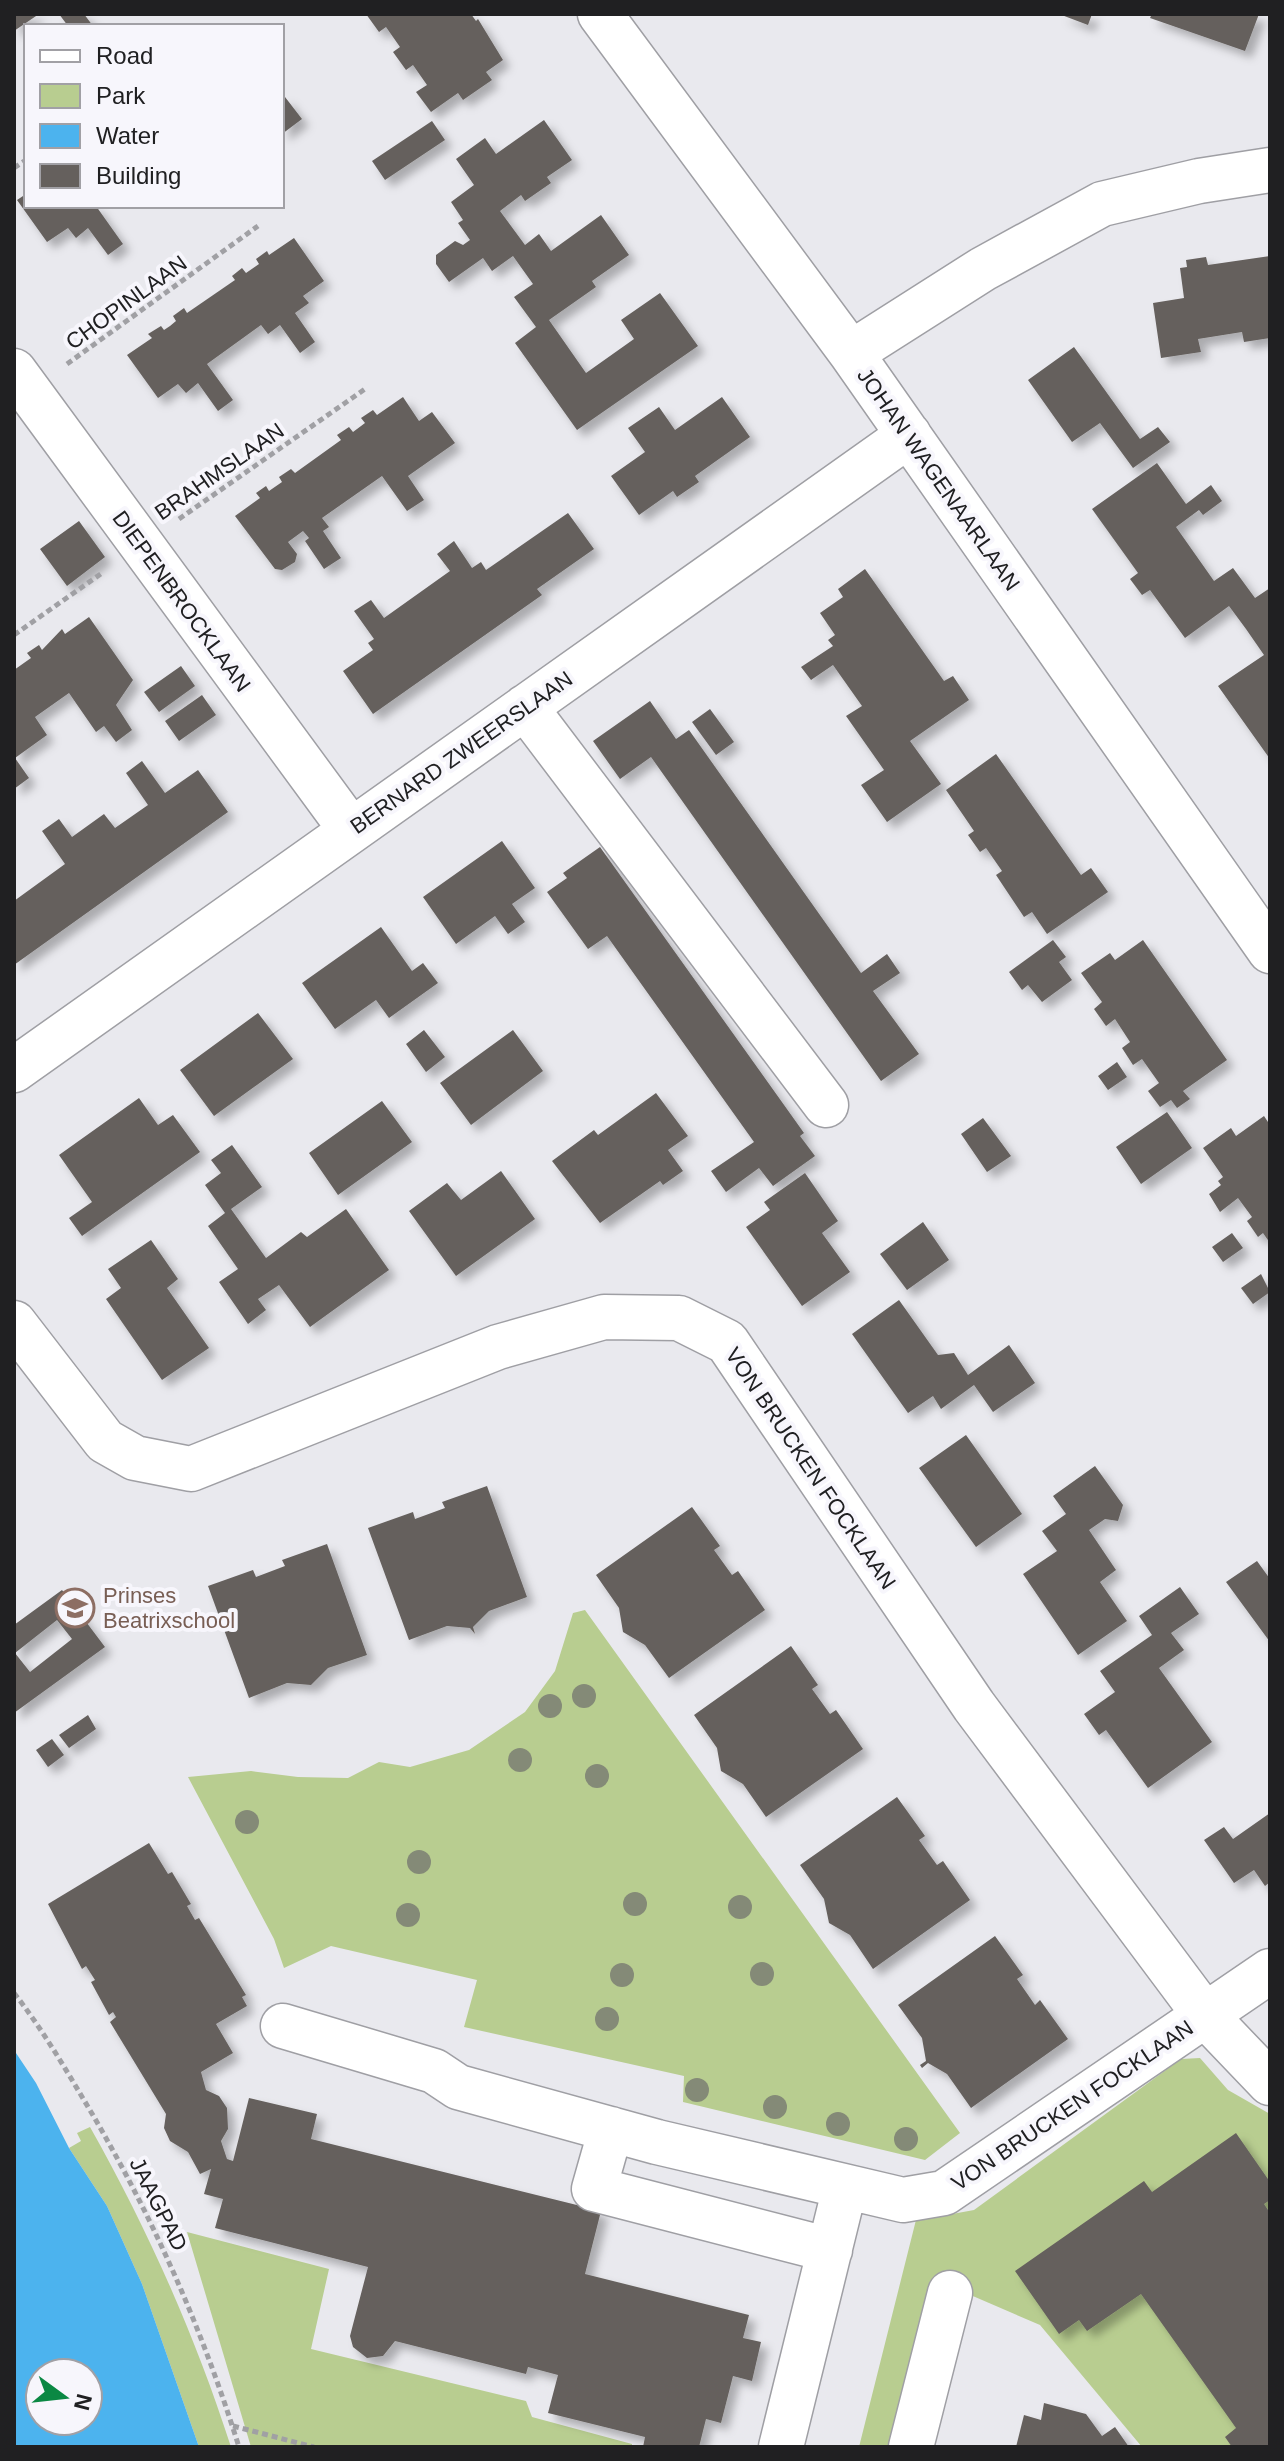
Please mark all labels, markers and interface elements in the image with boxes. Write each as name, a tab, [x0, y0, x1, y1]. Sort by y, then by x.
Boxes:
legend	[24, 24, 284, 208]
text: Road	[96, 42, 153, 69]
text: Park	[96, 82, 146, 109]
text: Water	[96, 122, 159, 149]
text: Building	[96, 162, 181, 189]
street label: CHOPINLAAN	[61, 250, 192, 355]
street label: JOHAN WAGENAARLAAN	[852, 363, 1025, 595]
street label: BRAHMSLAAN	[150, 418, 289, 525]
street label: DIEPENBROCKLAAN	[108, 506, 256, 697]
street label: BERNARD ZWEERSLAAN	[345, 666, 577, 839]
street label: VON BRUCKEN FOCKLAAN	[720, 1343, 901, 1594]
place label: Prinses Beatrixschool	[103, 1583, 235, 1633]
school or university icon: Prinses Beatrixschool	[54, 1587, 96, 1629]
street label: VON BRUCKEN FOCKLAAN	[947, 2015, 1198, 2196]
street label: JAAGPAD	[124, 2154, 193, 2255]
north arrow	[24, 2357, 104, 2437]
text: N	[69, 2391, 97, 2413]

